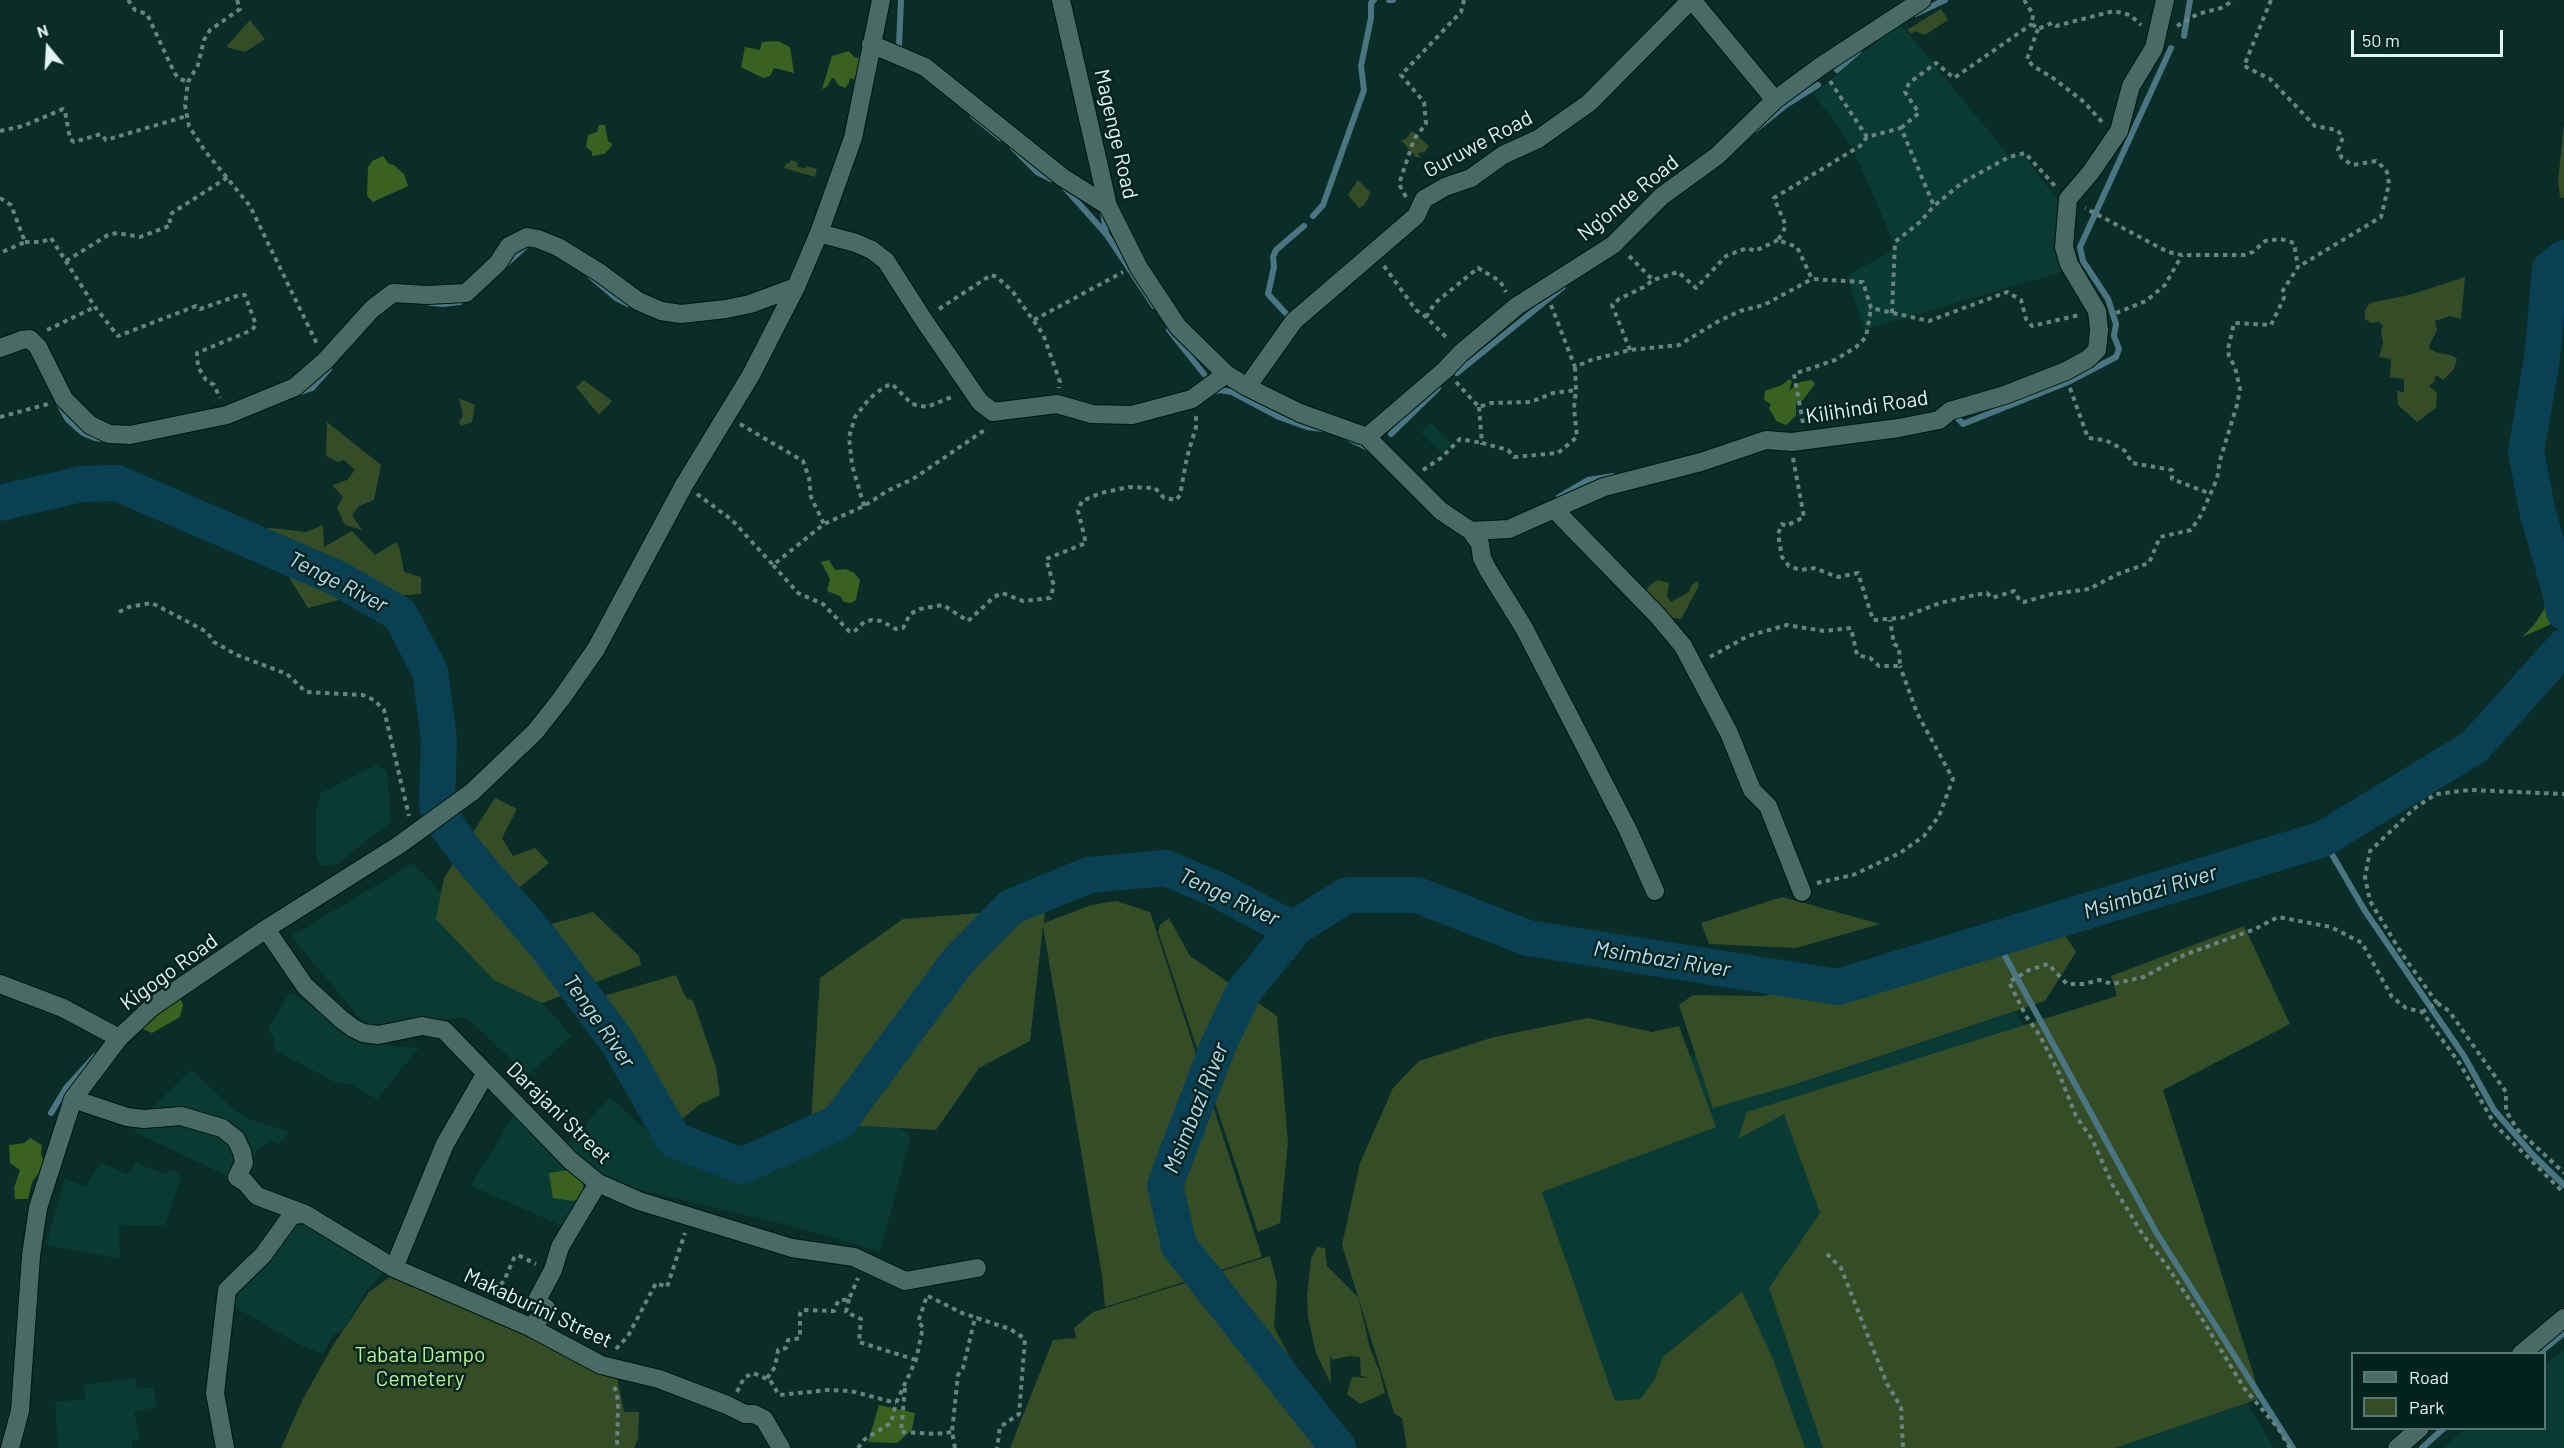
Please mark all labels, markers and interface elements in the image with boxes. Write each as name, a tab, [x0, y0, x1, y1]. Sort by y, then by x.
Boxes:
north arrow	[18, 18, 78, 78]
scale bar	[2354, 18, 2506, 56]
text: N	[34, 20, 50, 41]
text: 50 m	[2362, 29, 2400, 51]
street label: Magenge Road	[1089, 67, 1143, 201]
street label: Guruwe Road	[1419, 105, 1537, 183]
street label: Ng'onde Road	[1572, 150, 1684, 246]
street label: Kilihindi Road	[1804, 385, 1930, 429]
water label: Tenge River	[284, 546, 392, 618]
water label: Msimbazi River	[2080, 859, 2220, 925]
water label: Tenge River	[1174, 862, 1284, 932]
street label: Kigogo Road	[115, 928, 223, 1016]
water label: Msimbazi River	[1592, 935, 1732, 983]
water label: Tenge River	[557, 969, 641, 1073]
water label: Msimbazi River	[1158, 1039, 1234, 1177]
street label: Darajani Street	[501, 1057, 617, 1169]
street label: Makaburini Street	[460, 1263, 616, 1353]
park label: Tabata Dampo Cemetery	[355, 1342, 485, 1392]
legend	[2351, 1352, 2546, 1430]
text: Road	[2409, 1366, 2449, 1388]
text: Park	[2409, 1396, 2444, 1418]

